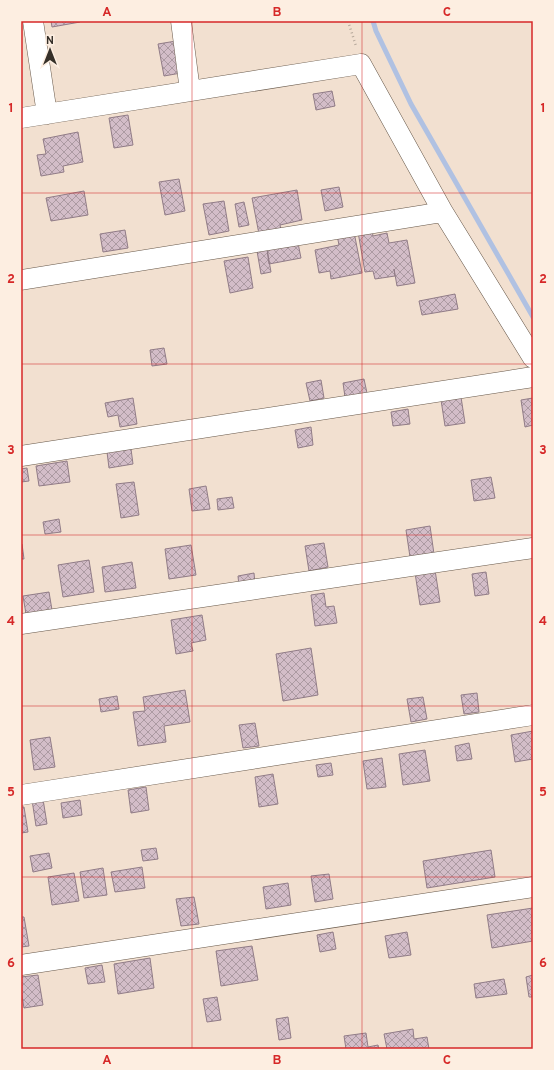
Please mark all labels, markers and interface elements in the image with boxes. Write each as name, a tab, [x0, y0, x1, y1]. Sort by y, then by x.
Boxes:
text: A	[102, 5, 112, 21]
text: B	[273, 5, 282, 21]
text: C	[443, 5, 451, 21]
north arrow	[30, 30, 70, 70]
text: N	[46, 34, 54, 48]
text: 1	[8, 101, 14, 117]
text: 1	[540, 101, 546, 117]
text: 2	[7, 272, 15, 288]
text: 2	[539, 272, 547, 288]
text: 3	[7, 443, 15, 459]
text: 3	[539, 443, 547, 459]
text: 4	[7, 614, 15, 630]
text: 4	[539, 614, 547, 630]
text: 5	[7, 785, 15, 801]
text: 5	[539, 785, 547, 801]
text: 6	[7, 956, 15, 972]
text: 6	[539, 956, 547, 972]
text: A	[102, 1053, 112, 1069]
text: B	[273, 1053, 282, 1069]
text: C	[443, 1053, 451, 1069]

